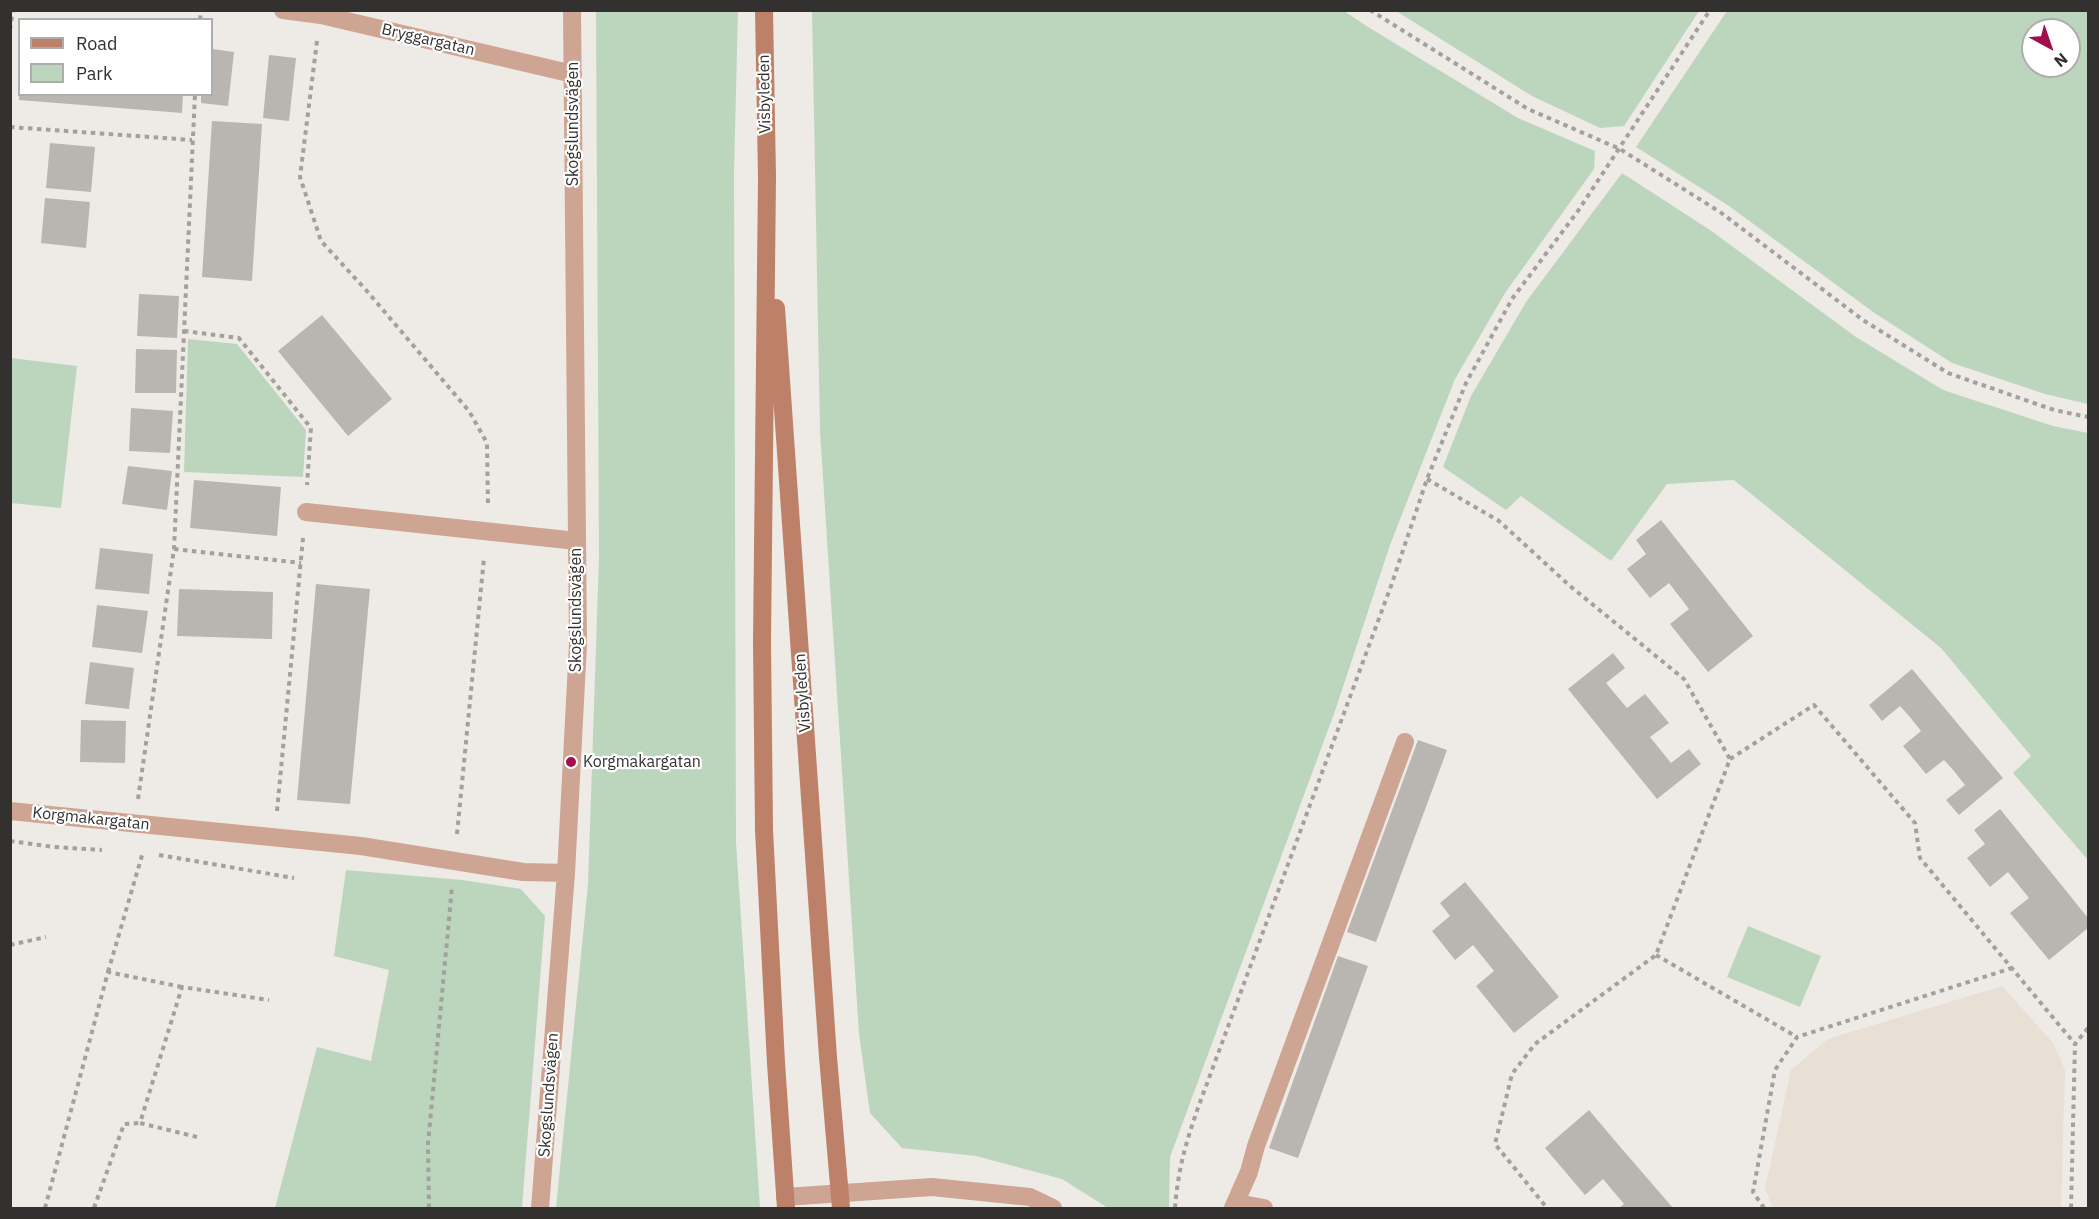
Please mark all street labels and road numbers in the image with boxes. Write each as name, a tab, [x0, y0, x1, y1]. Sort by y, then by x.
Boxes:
street label: Bryggargatan	[380, 20, 476, 60]
street label: Visbyleden	[755, 54, 775, 134]
street label: Skogslundsvägen	[563, 62, 583, 186]
street label: Skogslundsvägen	[566, 548, 586, 672]
street label: Visbyleden	[791, 653, 815, 733]
street label: Korgmakargatan	[31, 803, 151, 835]
street label: Skogslundsvägen	[535, 1032, 563, 1158]

